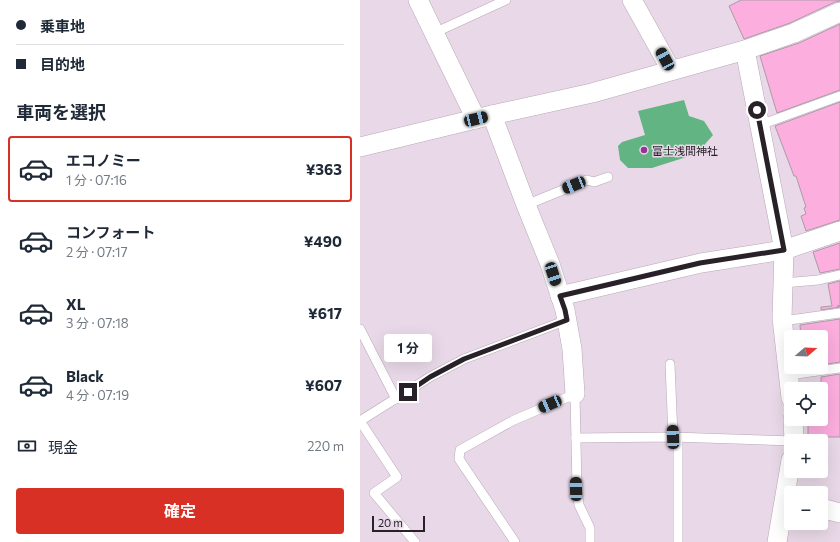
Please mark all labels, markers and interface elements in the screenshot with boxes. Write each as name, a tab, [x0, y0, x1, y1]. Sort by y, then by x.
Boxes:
text: 乗車地	[40, 17, 85, 35]
car	[654, 46, 676, 72]
text: 目的地	[40, 55, 85, 73]
text: 車両を選択	[16, 101, 106, 123]
route start	[748, 101, 766, 119]
car	[463, 110, 489, 128]
place label: 富士浅間神社	[652, 144, 718, 157]
marker: 富士浅間神社	[639, 145, 649, 155]
icon: car	[18, 151, 54, 187]
text: エコノミー	[66, 151, 141, 169]
text: ¥363	[306, 160, 342, 178]
text: 1 分 · 07:16	[66, 172, 127, 188]
car	[561, 175, 587, 195]
icon: car	[18, 223, 54, 259]
text: コンフォート	[66, 223, 156, 241]
text: ¥490	[304, 232, 342, 250]
text: 2 分 · 07:17	[66, 244, 128, 260]
car	[544, 261, 562, 287]
icon: car	[18, 295, 54, 331]
text: XL	[66, 295, 85, 313]
text: ¥617	[308, 304, 342, 322]
text: 3 分 · 07:18	[66, 315, 129, 331]
north arrow	[784, 330, 828, 374]
map controls	[784, 330, 828, 530]
callout: 1 分	[384, 334, 432, 362]
text: 1 分	[397, 340, 419, 356]
icon: car	[18, 367, 54, 403]
text: Black	[66, 367, 104, 385]
text: ¥607	[305, 376, 342, 394]
button: locate	[784, 382, 828, 426]
route end	[399, 383, 417, 401]
text: 4 分 · 07:19	[66, 387, 129, 403]
car	[537, 394, 563, 414]
car	[667, 425, 679, 449]
button: +	[784, 434, 828, 478]
icon: cash	[16, 435, 38, 457]
text: 現金	[48, 438, 78, 456]
text: 220 m	[307, 438, 344, 454]
car	[570, 477, 582, 501]
button: −	[784, 486, 828, 530]
button: 確定	[16, 488, 344, 534]
scale bar	[372, 514, 425, 533]
text: 20 m	[378, 516, 403, 529]

